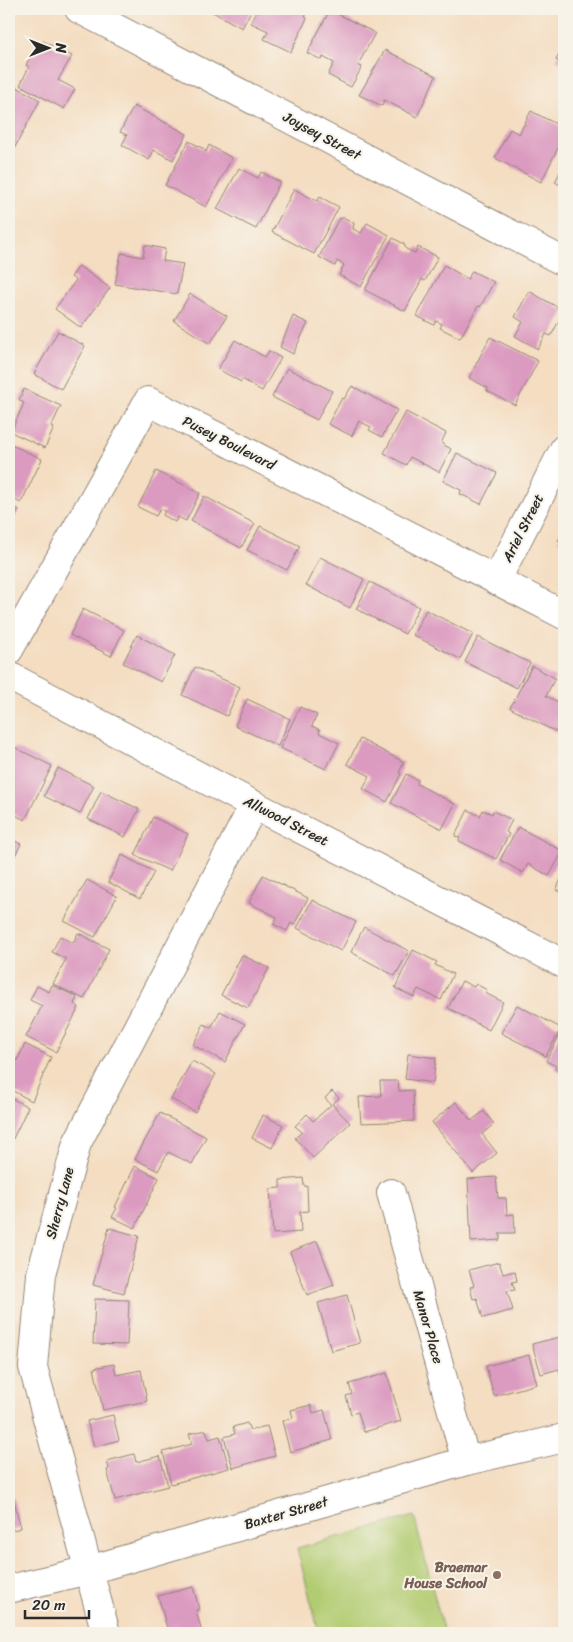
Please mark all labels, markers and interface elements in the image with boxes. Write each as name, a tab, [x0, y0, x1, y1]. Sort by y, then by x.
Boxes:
north arrow	[22, 22, 72, 72]
text: N	[48, 42, 73, 53]
street label: Joysey Street	[277, 104, 367, 168]
street label: Pusey Boulevard	[178, 409, 281, 478]
street label: Ariel Street	[495, 489, 551, 567]
street label: Allwood Street	[238, 788, 333, 853]
street label: Sherry Lane	[38, 1164, 82, 1242]
street label: Manor Place	[406, 1287, 450, 1367]
street label: Baxter Street	[241, 1489, 332, 1537]
place label: Braemar House School	[403, 1555, 488, 1596]
marker: Braemar House School	[491, 1569, 503, 1581]
scale bar	[25, 1587, 89, 1619]
text: 20 m	[32, 1592, 66, 1618]

